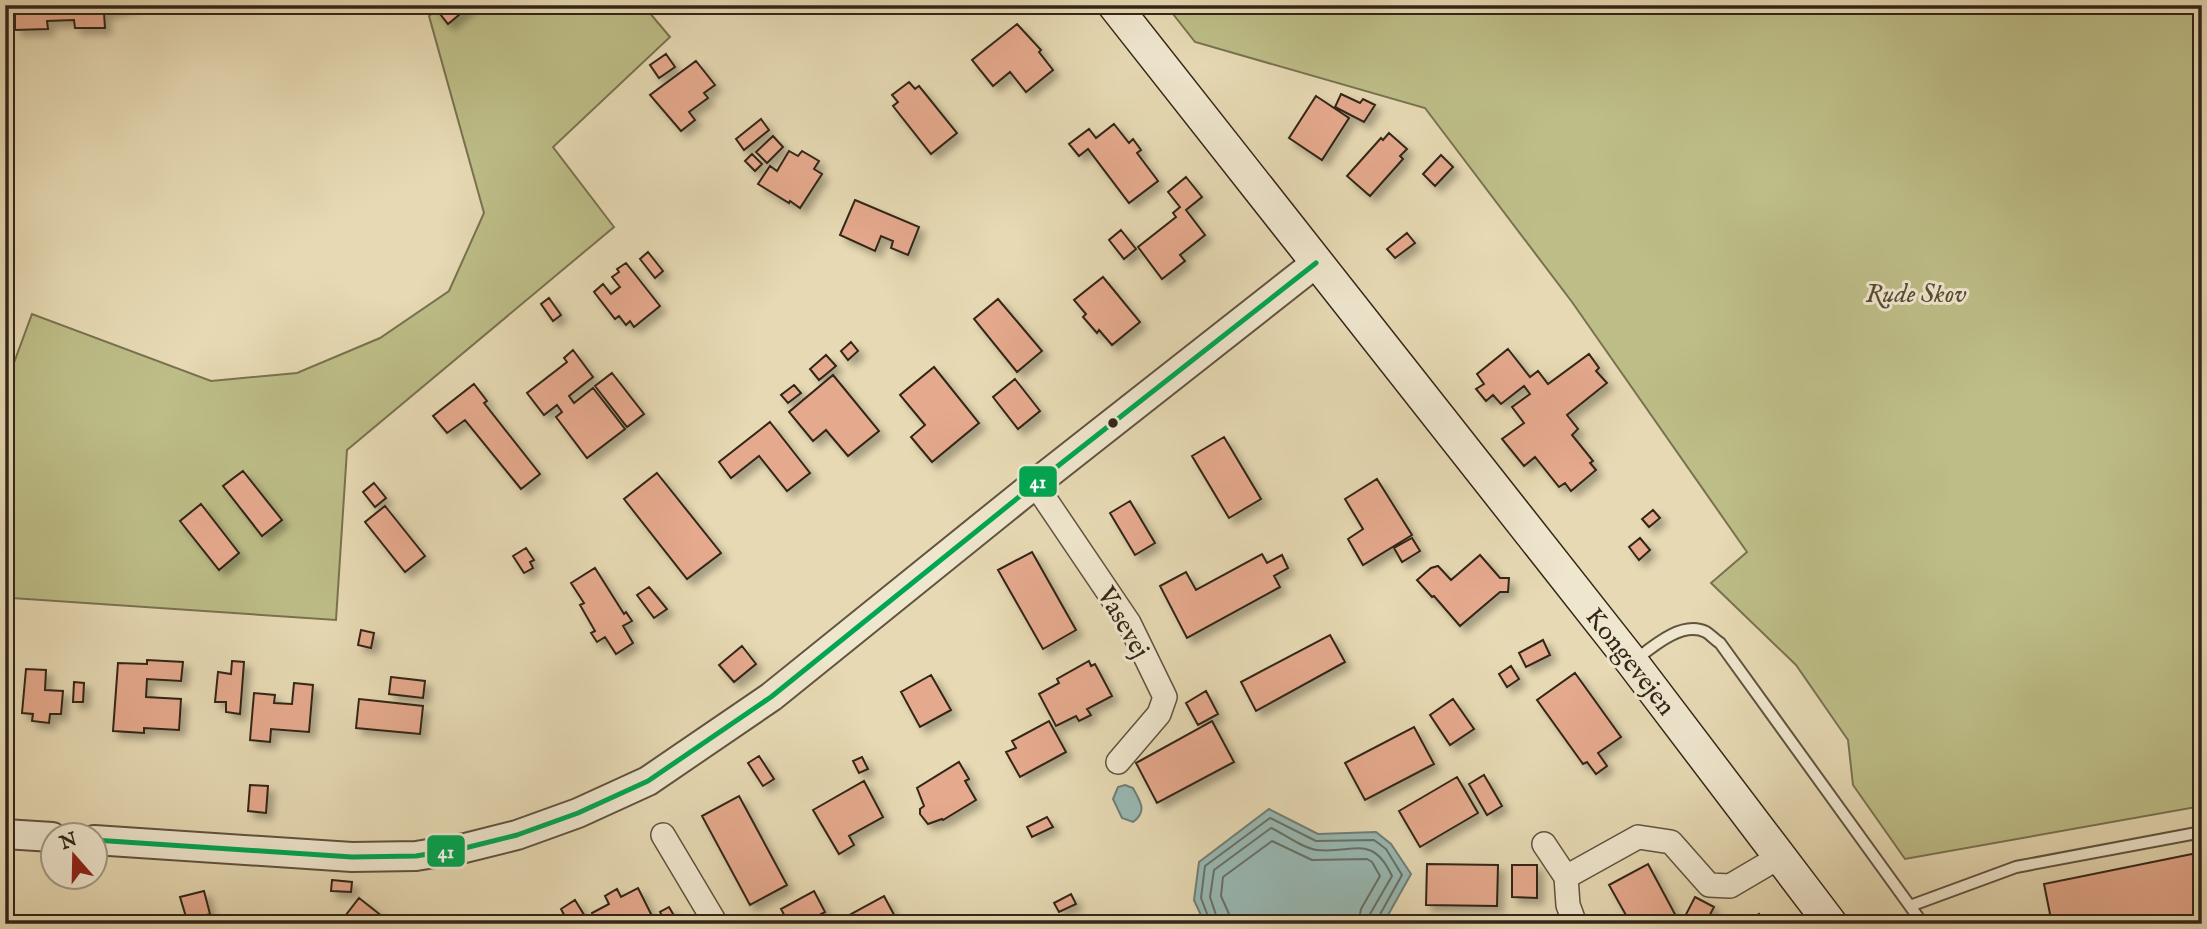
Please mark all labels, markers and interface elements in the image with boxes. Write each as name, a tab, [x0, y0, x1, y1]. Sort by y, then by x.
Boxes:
park label: Rude Skov	[1866, 278, 1967, 311]
unlabelled marker	[1106, 416, 1120, 430]
line badge: 41	[1018, 465, 1058, 498]
text: 41	[1030, 471, 1046, 495]
street label: Vasevej	[1089, 580, 1156, 664]
street label: Kongevejen	[1577, 601, 1682, 723]
north arrow	[38, 820, 108, 890]
text: N	[56, 828, 81, 856]
line badge: 41	[426, 834, 466, 868]
text: 41	[438, 841, 454, 865]

